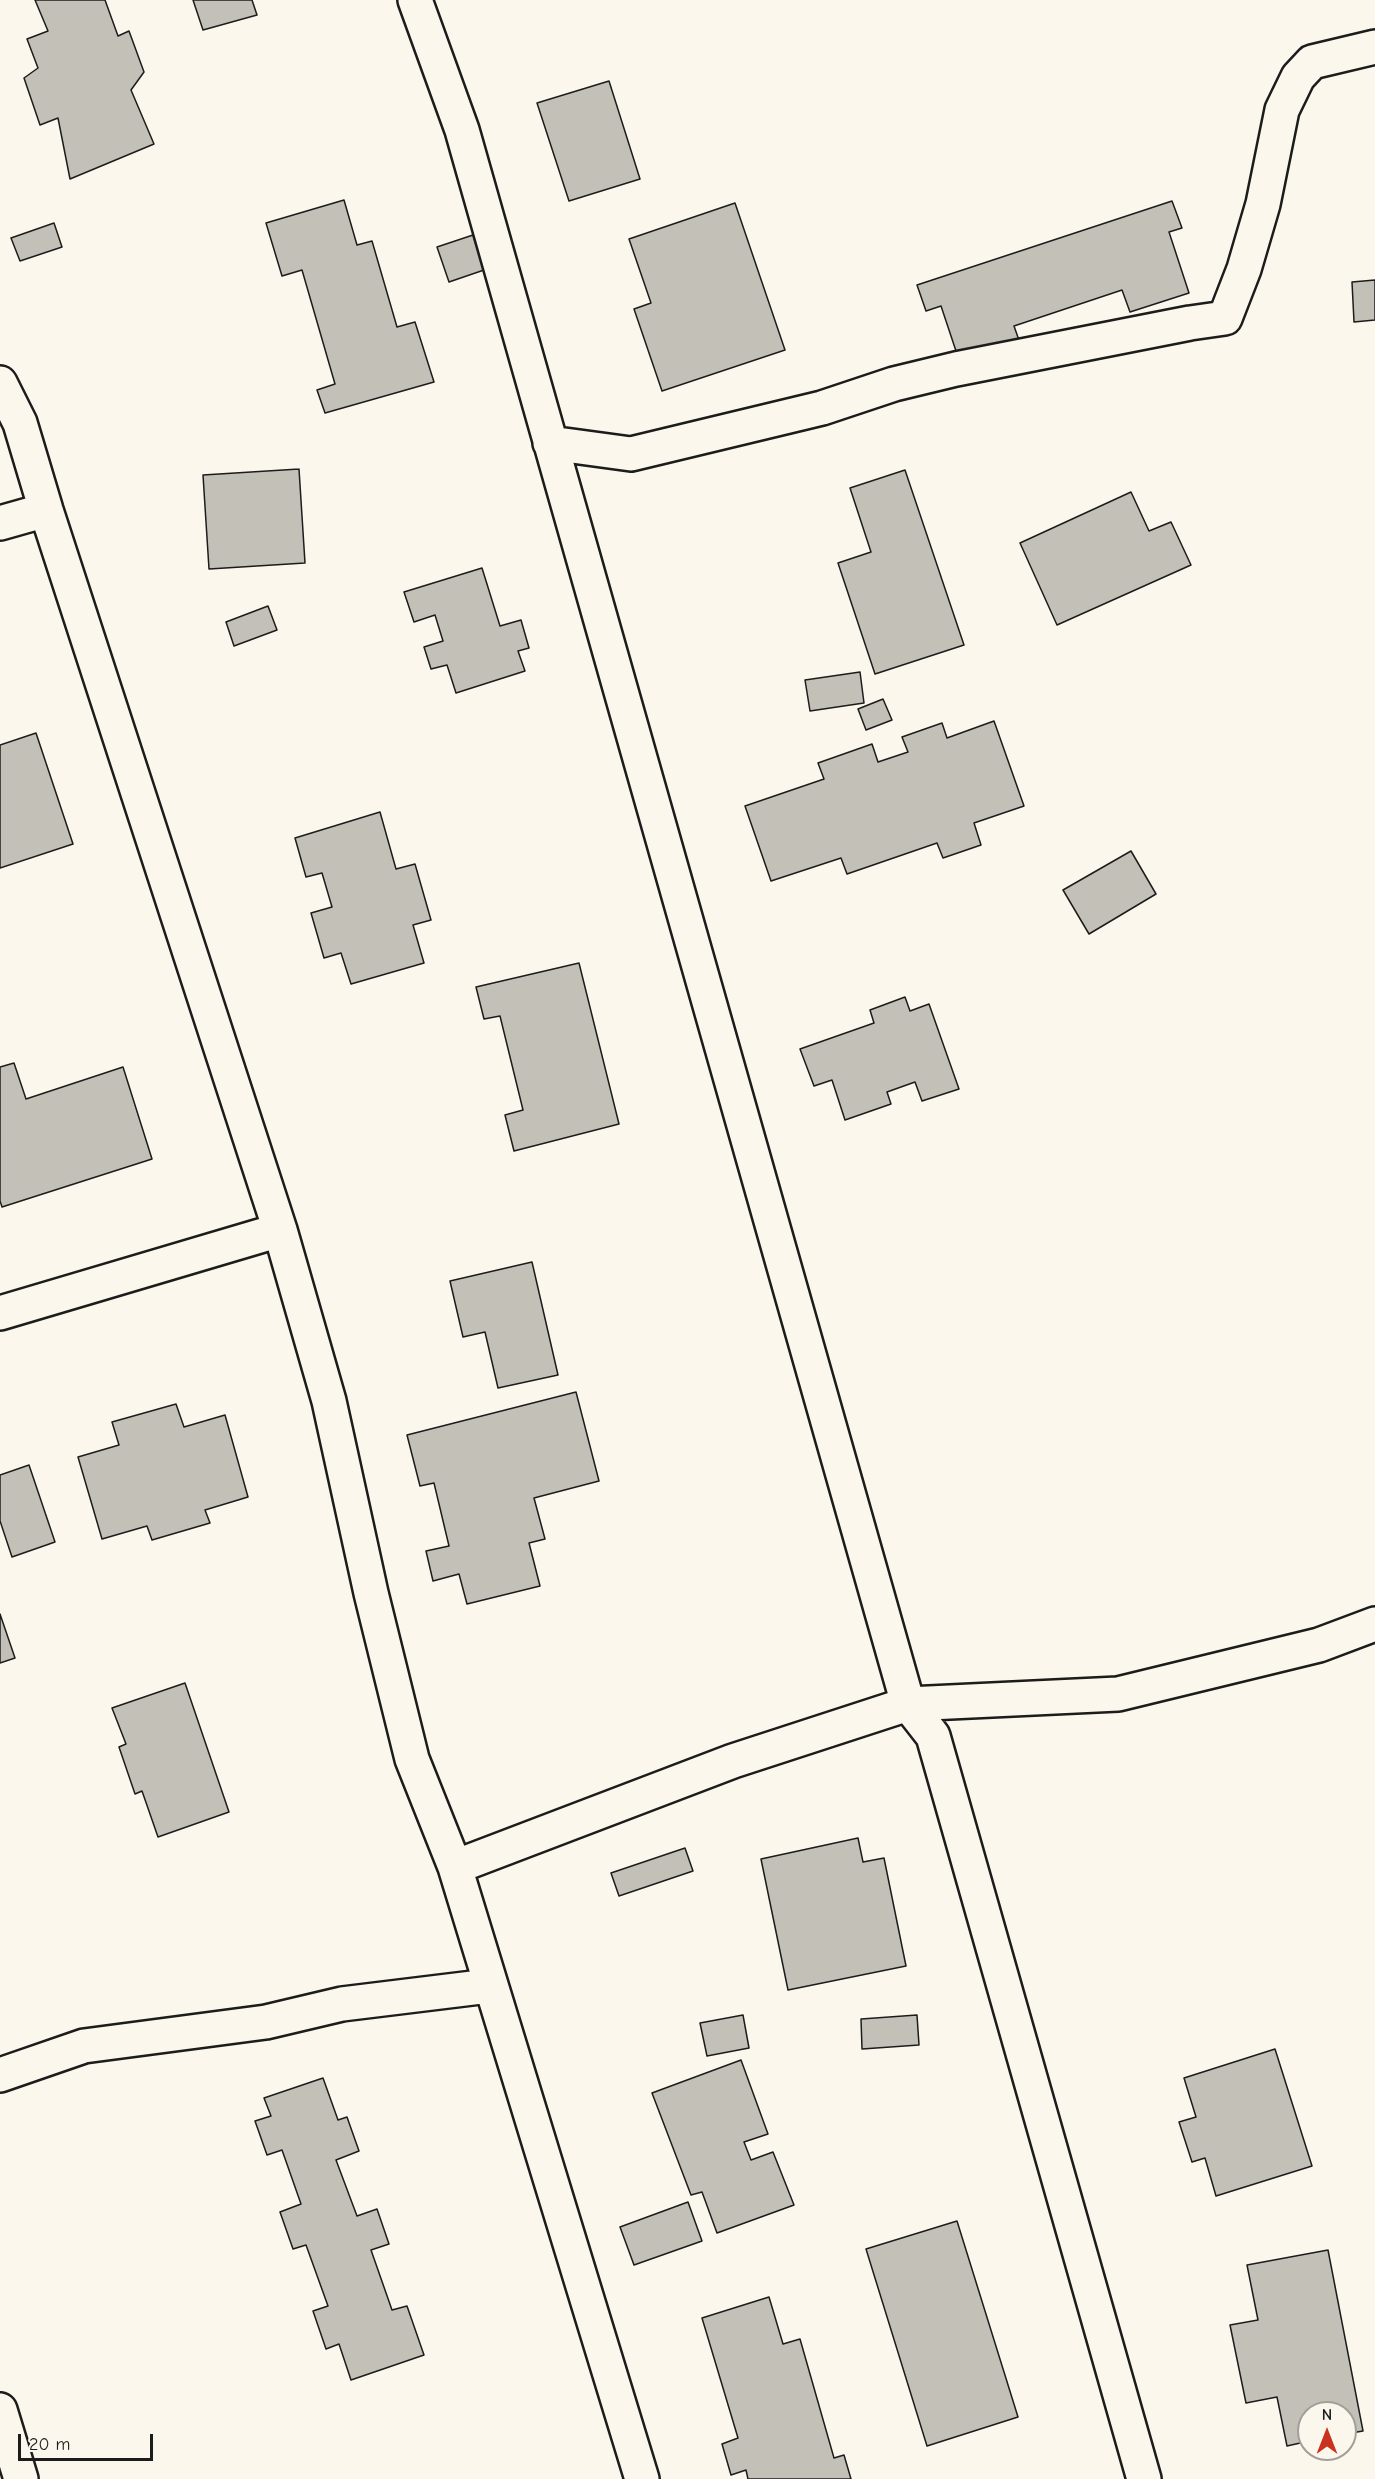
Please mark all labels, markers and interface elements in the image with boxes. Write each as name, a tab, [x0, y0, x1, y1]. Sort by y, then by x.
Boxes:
north arrow	[1297, 2401, 1357, 2461]
text: N	[1322, 2406, 1332, 2424]
scale bar	[21, 2422, 156, 2460]
text: 20 m	[29, 2434, 70, 2455]

